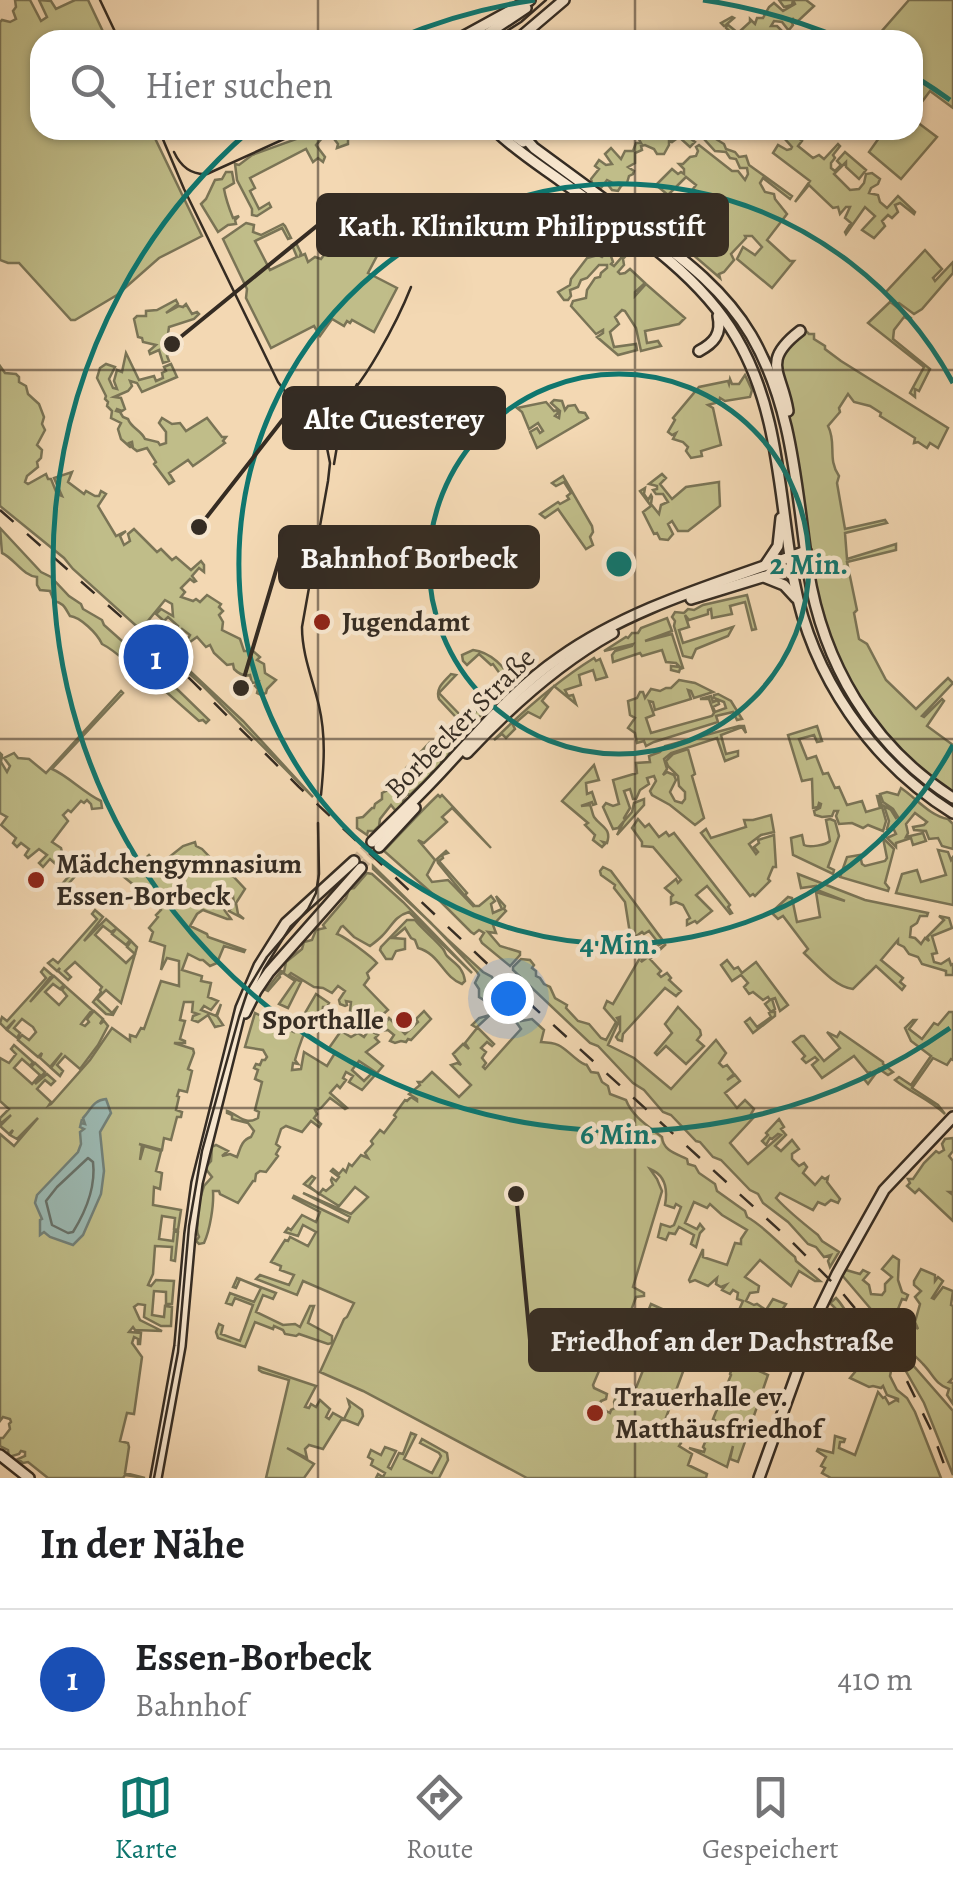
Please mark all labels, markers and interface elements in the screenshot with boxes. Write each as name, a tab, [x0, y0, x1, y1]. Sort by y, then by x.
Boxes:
search box	[30, 30, 923, 140]
icon: search	[65, 58, 120, 113]
text: Hier suchen	[145, 59, 333, 111]
callout: Kath. Klinikum Philippusstift	[318, 195, 727, 255]
text: Kath. Klinikum Philippusstift	[338, 206, 706, 246]
callout: Alte Cuesterey	[284, 388, 504, 448]
text: Alte Cuesterey	[303, 399, 485, 439]
callout: Bahnhof Borbeck	[280, 527, 538, 587]
text: Bahnhof Borbeck	[300, 538, 518, 578]
text: 2 Min.	[770, 544, 848, 584]
centre of rings	[601, 546, 637, 582]
place label: Jugendamt	[342, 603, 470, 641]
marker: Jugendamt	[311, 611, 333, 633]
pin: 1	[124, 620, 188, 694]
street label: Borbecker Straße	[376, 639, 544, 807]
place label: Mädchengymnasium Essen-Borbeck	[56, 845, 302, 915]
marker: Mädchengymnasium Essen-Borbeck	[25, 869, 47, 891]
text: 4 Min.	[580, 924, 658, 964]
your location	[483, 973, 534, 1024]
place label: Sporthalle	[262, 1001, 384, 1039]
marker: Sporthalle	[393, 1009, 415, 1031]
text: 6 Min.	[580, 1114, 658, 1154]
callout: Friedhof an der Dachstraße	[530, 1310, 914, 1370]
text: Friedhof an der Dachstraße	[550, 1321, 894, 1361]
place label: Trauerhalle ev. Matthäusfriedhof	[615, 1378, 826, 1448]
marker: Trauerhalle ev. Matthäusfriedhof	[584, 1402, 606, 1424]
text: In der Nähe	[40, 1515, 245, 1572]
text: Essen-Borbeck	[135, 1631, 371, 1683]
text: 1	[67, 1657, 78, 1701]
text: 410 m	[838, 1657, 913, 1701]
text: Bahnhof	[135, 1683, 247, 1727]
tab: Karte	[114, 1770, 177, 1868]
tab: Route	[406, 1770, 473, 1868]
tab: Gespeichert	[702, 1770, 839, 1868]

